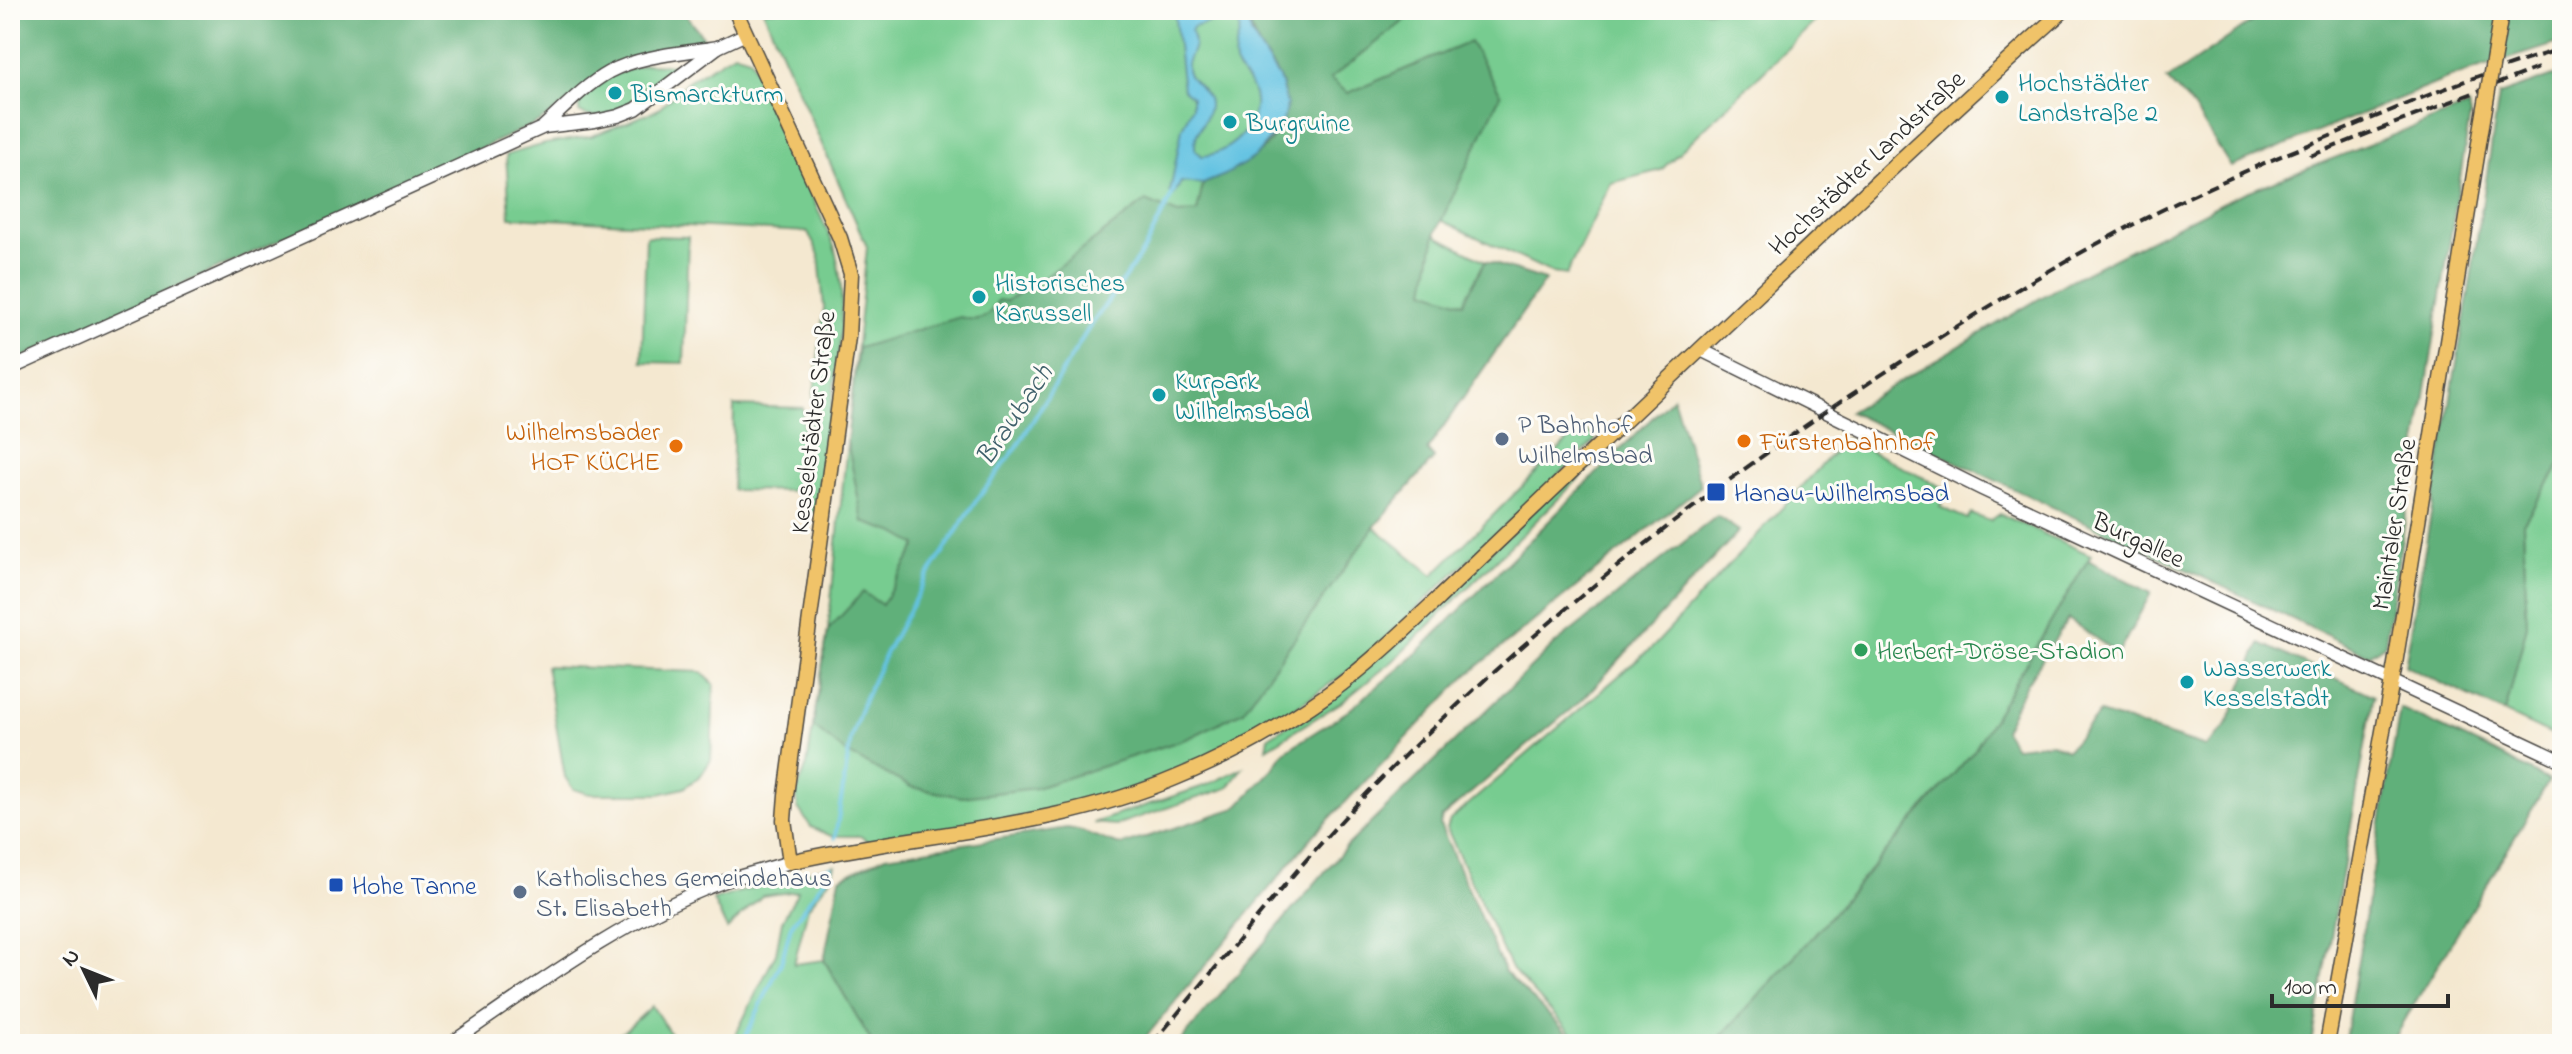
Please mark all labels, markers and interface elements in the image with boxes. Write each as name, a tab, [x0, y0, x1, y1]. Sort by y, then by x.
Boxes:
street label: Hochstädter Landstraße	[1761, 62, 1975, 266]
place label: Hochstädter Landstraße 2	[2018, 66, 2158, 134]
place label: Bismarckturm	[630, 77, 783, 115]
marker: Bismarckturm	[606, 84, 624, 102]
marker: Hochstädter Landstraße 2	[1993, 88, 2011, 106]
place label: Burgruine	[1245, 106, 1350, 144]
marker: Burgruine	[1221, 113, 1239, 131]
place label: Historisches Karussell	[995, 266, 1125, 334]
marker: Historisches Karussell	[970, 288, 988, 306]
street label: Kesselstädter Straße	[782, 308, 848, 536]
water label: Braubach	[967, 357, 1065, 475]
place label: Kurpark Wilhelmsbad	[1175, 364, 1310, 432]
marker: Kurpark Wilhelmsbad	[1150, 386, 1168, 404]
place label: P Bahnhof Wilhelmsbad	[1518, 408, 1653, 476]
place label: Wilhelmsbader HOF KÜCHE	[506, 415, 661, 483]
place label: Fürstenbahnhof	[1759, 425, 1936, 463]
marker: P Bahnhof Wilhelmsbad	[1493, 430, 1511, 448]
marker: Fürstenbahnhof	[1735, 432, 1753, 450]
street label: Maintaler Straße	[2364, 435, 2428, 613]
marker: Wilhelmsbader HOF KÜCHE	[667, 437, 685, 455]
place label: Hanau-Wilhelmsbad	[1734, 476, 1950, 514]
marker: Hanau-Wilhelmsbad	[1705, 481, 1727, 503]
street label: Burgallee	[2084, 503, 2191, 580]
place label: Herbert-Dröse-Stadion	[1877, 634, 2124, 672]
marker: Herbert-Dröse-Stadion	[1852, 641, 1870, 659]
place label: Wasserwerk Kesselstadt	[2203, 651, 2332, 719]
marker: Wasserwerk Kesselstadt	[2178, 673, 2196, 691]
place label: Katholisches Gemeindehaus St. Elisabeth	[536, 861, 832, 929]
place label: Hohe Tanne	[352, 869, 477, 907]
marker: Hohe Tanne	[327, 876, 345, 894]
marker: Katholisches Gemeindehaus St. Elisabeth	[511, 883, 529, 901]
north arrow	[44, 930, 124, 1010]
text: N	[55, 942, 88, 975]
scale bar	[2272, 958, 2448, 1008]
text: 100 m	[2284, 971, 2337, 1006]

